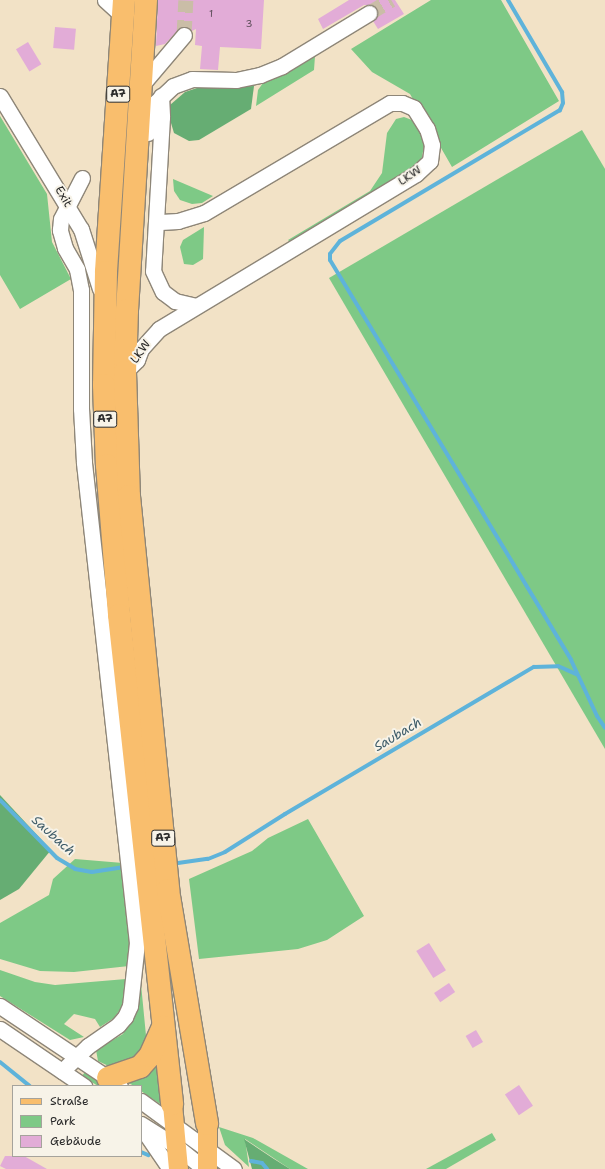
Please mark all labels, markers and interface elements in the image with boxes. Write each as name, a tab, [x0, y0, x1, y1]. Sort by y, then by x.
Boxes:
house number: 1	[209, 8, 213, 20]
house number: 3	[246, 18, 252, 30]
road number: A7	[106, 85, 130, 103]
street label: LKW	[396, 163, 424, 189]
street label: Exit	[51, 184, 75, 210]
street label: LKW	[128, 338, 154, 366]
road number: A7	[93, 410, 117, 428]
water label: Saubach	[371, 715, 425, 755]
water label: Saubach	[28, 813, 78, 859]
road number: A7	[151, 829, 175, 847]
legend	[12, 1085, 142, 1157]
text: Straße	[50, 1093, 89, 1109]
text: Park	[50, 1113, 76, 1129]
text: Gebäude	[50, 1133, 101, 1149]

